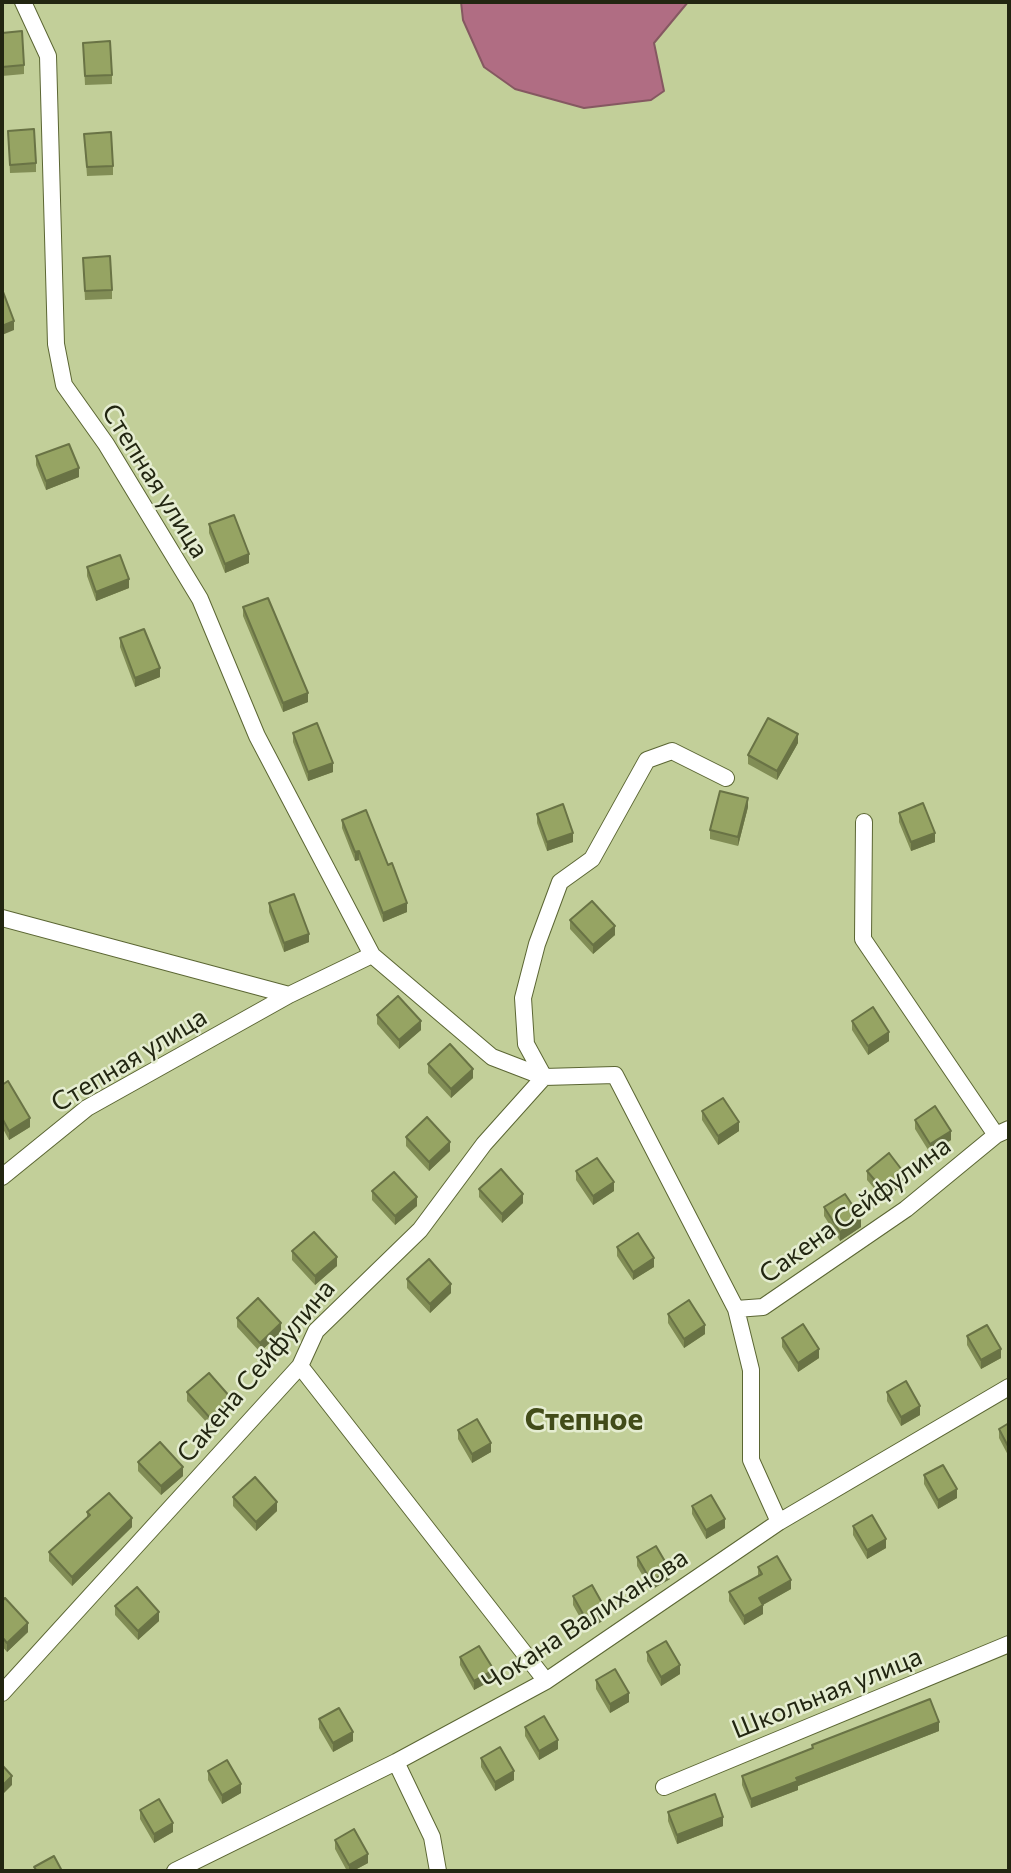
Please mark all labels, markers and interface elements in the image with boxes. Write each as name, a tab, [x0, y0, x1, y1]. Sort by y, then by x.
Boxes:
street label: Степная улица	[95, 398, 215, 564]
street label: Степная улица	[46, 1001, 212, 1119]
street label: Сакена Сейфулина	[753, 1130, 957, 1290]
street label: Сакена Сейфулина	[170, 1273, 342, 1469]
district label: Степное	[525, 1402, 643, 1438]
street label: Чокана Валиханова	[476, 1542, 694, 1698]
street label: Школьная улица	[727, 1641, 927, 1745]

